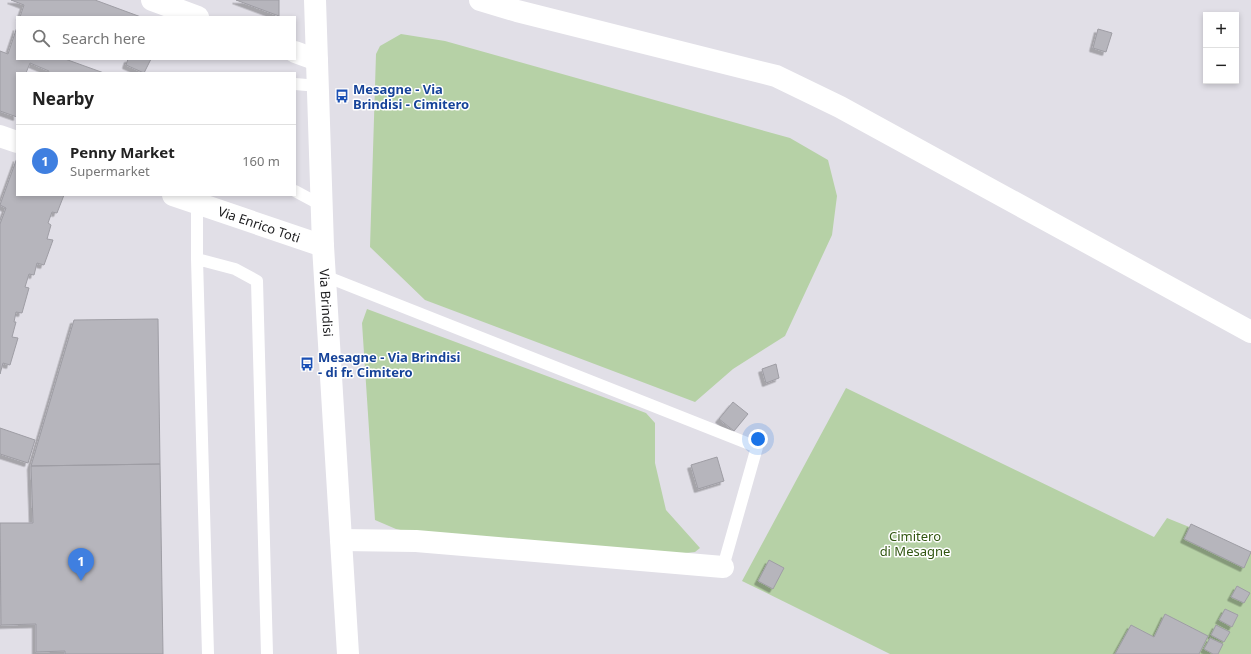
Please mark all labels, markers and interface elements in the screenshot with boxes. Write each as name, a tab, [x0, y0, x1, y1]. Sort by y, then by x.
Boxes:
map controls	[1203, 12, 1239, 84]
button: +	[1203, 12, 1239, 48]
search box	[16, 16, 296, 60]
icon: search	[30, 27, 52, 49]
text: Search here	[62, 28, 145, 48]
button: −	[1203, 48, 1239, 84]
place label: Mesagne - Via Brindisi - Cimitero	[353, 80, 469, 113]
text: Nearby	[32, 87, 94, 110]
bus stop icon: Mesagne - Via Brindisi - Cimitero	[334, 88, 350, 104]
text: Penny Market	[70, 142, 175, 162]
text: 1	[41, 152, 49, 170]
text: 160 m	[242, 152, 280, 170]
text: Supermarket	[70, 162, 150, 180]
street label: Via Enrico Toti	[216, 202, 303, 247]
street label: Via Brindisi	[315, 268, 338, 337]
place label: Mesagne - Via Brindisi - di fr. Cimitero	[318, 348, 461, 381]
bus stop icon: Mesagne - Via Brindisi - di fr. Cimitero	[299, 356, 315, 372]
your location	[748, 429, 768, 449]
park label: Cimitero di Mesagne	[880, 527, 950, 560]
pin: 1	[68, 548, 94, 581]

